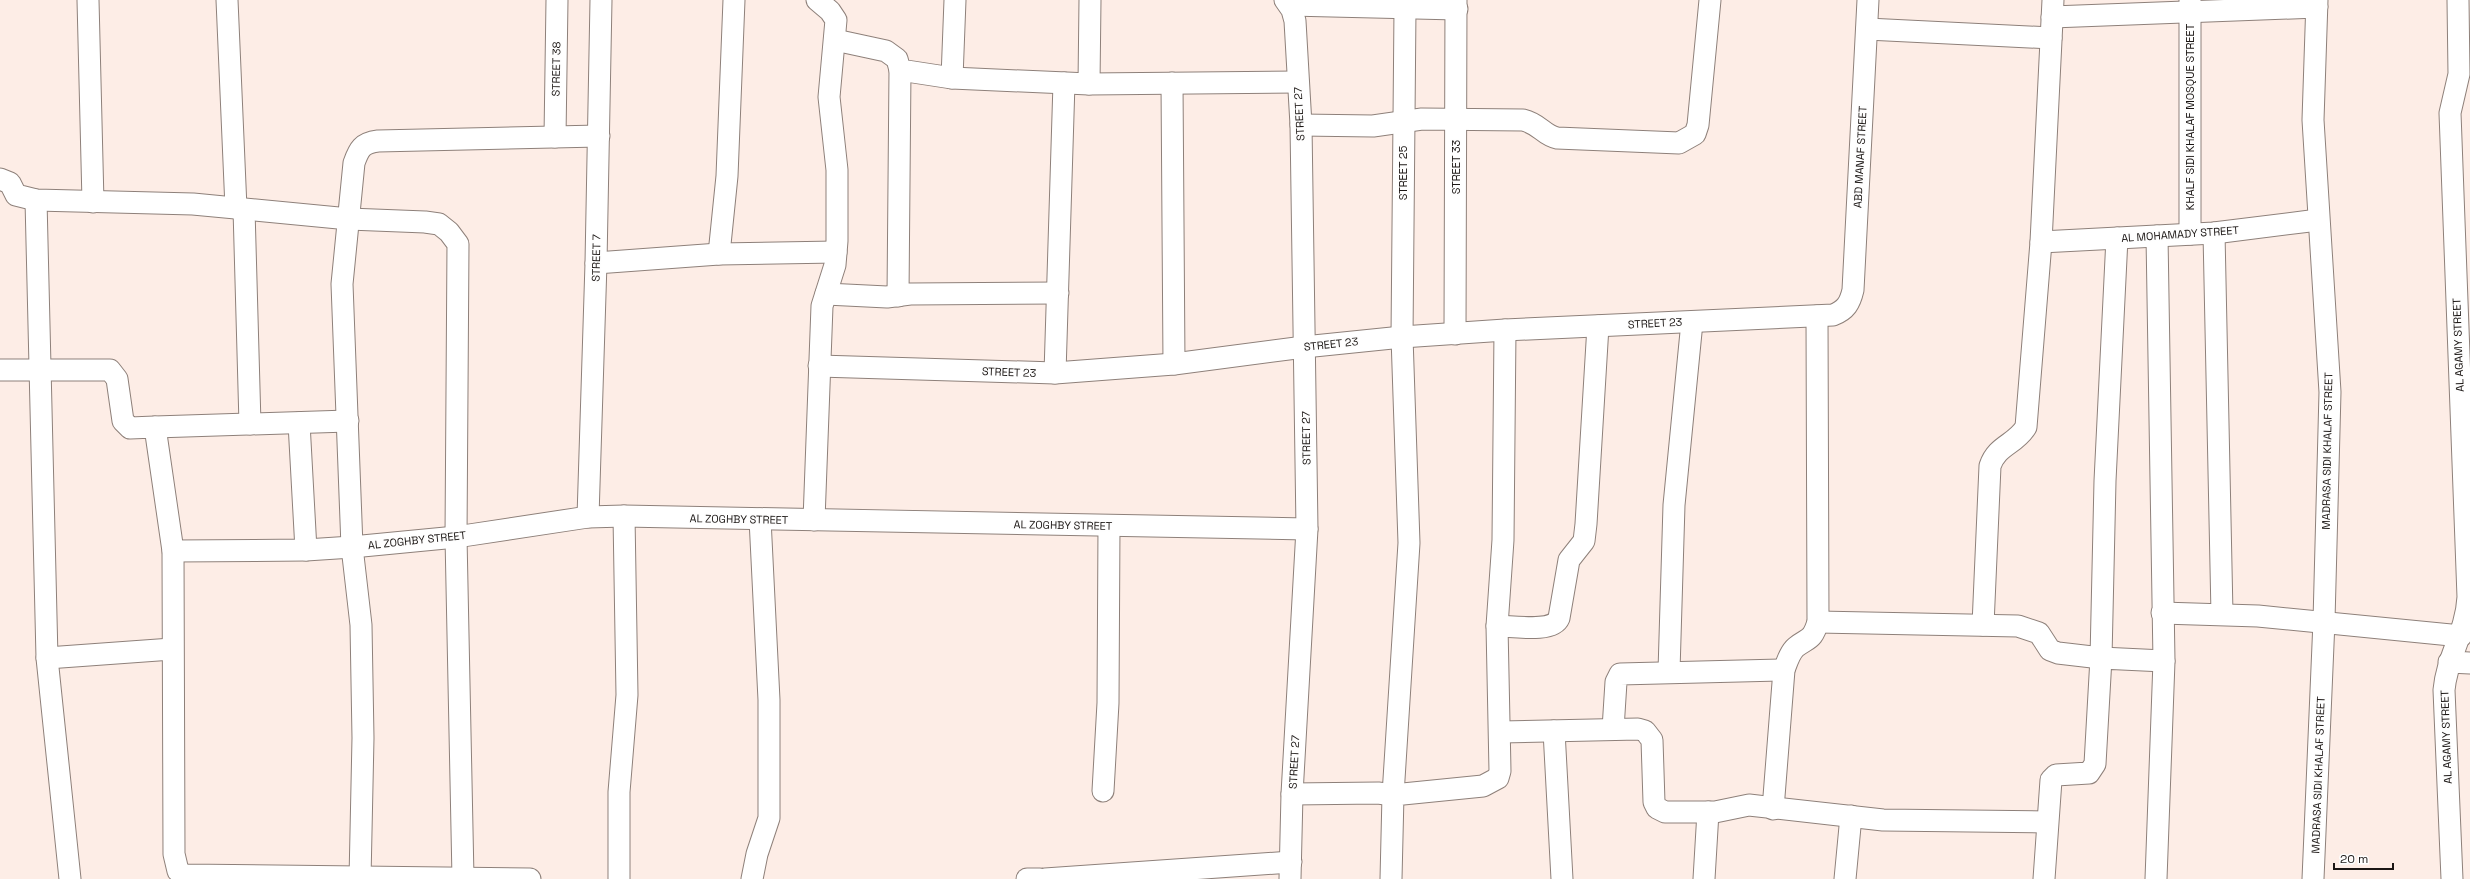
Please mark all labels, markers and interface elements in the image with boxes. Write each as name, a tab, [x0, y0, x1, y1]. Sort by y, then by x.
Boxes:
street label: KHALF SIDI KHALAF MOSQUE STREET	[2183, 23, 2197, 210]
street label: STREET 38	[549, 41, 563, 96]
street label: STREET 27	[1291, 87, 1307, 141]
street label: ABD MANAF STREET	[1850, 105, 1870, 209]
street label: STREET 33	[1449, 139, 1463, 194]
street label: STREET 25	[1396, 145, 1410, 200]
street label: AL MOHAMADY STREET	[2121, 223, 2240, 245]
street label: STREET 7	[589, 234, 603, 282]
street label: AL AGAMY STREET	[2449, 297, 2467, 392]
street label: STREET 23	[1627, 315, 1683, 331]
street label: STREET 23	[1303, 334, 1359, 354]
street label: STREET 23	[982, 364, 1037, 380]
street label: MADRASA SIDI KHALAF STREET	[2319, 372, 2335, 530]
street label: STREET 27	[1299, 411, 1313, 465]
street label: AL ZOGHBY STREET	[690, 511, 789, 527]
street label: AL ZOGHBY STREET	[1014, 517, 1113, 533]
street label: AL ZOGHBY STREET	[367, 528, 467, 552]
street label: AL AGAMY STREET	[2437, 689, 2455, 784]
street label: MADRASA SIDI KHALAF STREET	[2308, 696, 2328, 854]
street label: STREET 27	[1286, 735, 1302, 789]
scale bar	[2334, 845, 2393, 871]
text: 20 m	[2340, 851, 2368, 867]

